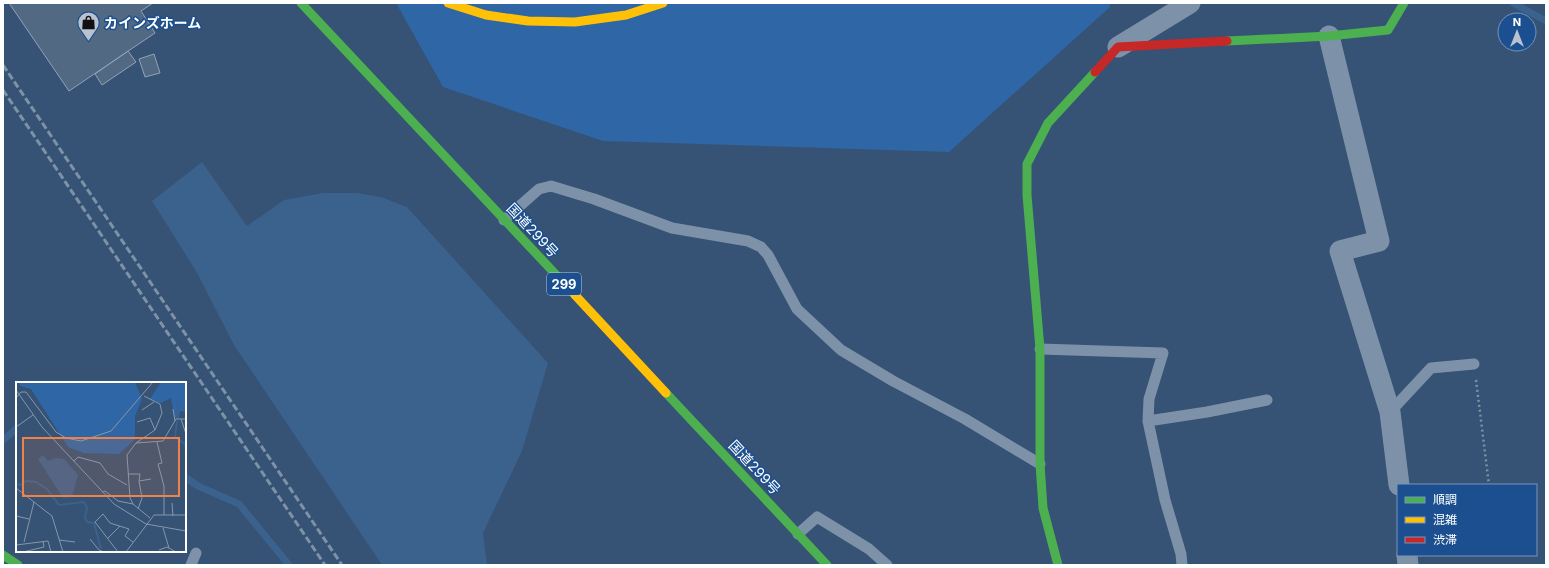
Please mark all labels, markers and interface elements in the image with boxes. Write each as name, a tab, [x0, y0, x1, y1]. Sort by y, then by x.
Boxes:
shop icon: カインズホーム	[76, 9, 102, 42]
north arrow	[1497, 12, 1537, 52]
place label: カインズホーム	[104, 14, 201, 31]
text: N	[1513, 15, 1521, 29]
street label: 国道299号	[504, 199, 562, 261]
road number: 299	[547, 273, 581, 295]
inset map	[16, 382, 186, 552]
street label: 国道299号	[726, 436, 784, 498]
legend	[1397, 484, 1537, 556]
text: 順調	[1433, 492, 1457, 507]
text: 混雑	[1433, 512, 1457, 527]
text: 渋滞	[1433, 532, 1457, 547]

